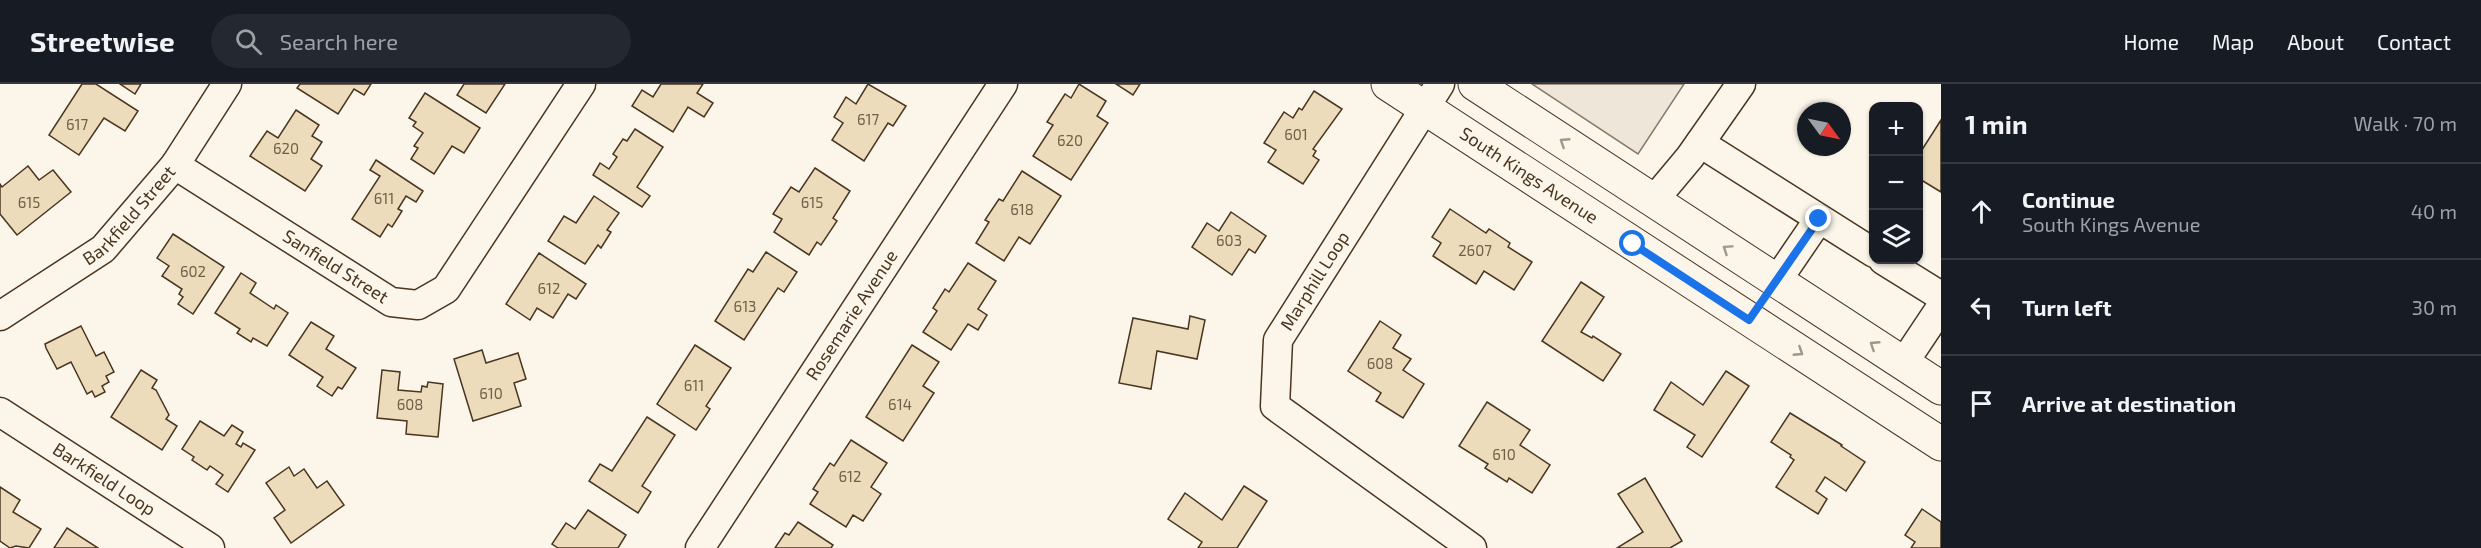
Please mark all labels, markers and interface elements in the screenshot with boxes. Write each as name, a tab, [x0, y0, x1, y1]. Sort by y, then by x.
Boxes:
search box	[211, 14, 631, 68]
text: Streetwise	[30, 24, 175, 58]
icon: search	[232, 25, 265, 58]
text: Search here	[280, 28, 398, 54]
text: Home	[2123, 29, 2179, 54]
text: Map	[2212, 29, 2254, 54]
text: About	[2287, 29, 2344, 54]
text: Contact	[2377, 29, 2451, 54]
north arrow	[1797, 102, 1851, 156]
map controls	[1869, 102, 1923, 264]
button: +	[1869, 102, 1923, 156]
text: 1 min	[1965, 108, 2028, 139]
house number: 617	[857, 110, 879, 128]
text: Walk · 70 m	[2353, 111, 2457, 135]
house number: 617	[66, 115, 88, 133]
street label: South Kings Avenue	[1456, 122, 1603, 228]
house number: 601	[1284, 125, 1308, 143]
house number: 620	[1057, 131, 1083, 149]
one-way arrow	[1560, 138, 1571, 149]
house number: 620	[273, 139, 299, 157]
button: −	[1869, 156, 1923, 210]
street label: Barkfield Street	[78, 161, 180, 269]
text: Continue	[2022, 186, 2115, 212]
house number: 611	[374, 189, 394, 207]
house number: 615	[18, 193, 40, 211]
house number: 615	[801, 193, 823, 211]
icon: ahead	[1965, 195, 1998, 228]
text: 40 m	[2411, 199, 2457, 223]
house number: 618	[1010, 200, 1034, 218]
route end	[1805, 205, 1831, 231]
button: layers	[1869, 210, 1923, 264]
text: South Kings Avenue	[2022, 212, 2200, 236]
street label: Sanfield Street	[279, 224, 393, 308]
street label: Marphill Loop	[1275, 227, 1353, 334]
route start	[1619, 230, 1645, 256]
house number: 603	[1216, 231, 1242, 249]
house number: 2607	[1458, 241, 1492, 259]
street label: Rosemarie Avenue	[801, 245, 902, 384]
one-way arrow	[1723, 245, 1734, 256]
house number: 602	[180, 262, 206, 280]
house number: 612	[538, 279, 560, 297]
icon: left	[1965, 291, 1998, 324]
text: Turn left	[2022, 294, 2111, 320]
text: 30 m	[2412, 295, 2457, 319]
house number: 613	[734, 297, 756, 315]
one-way arrow	[1870, 341, 1881, 352]
one-way arrow	[1793, 344, 1803, 356]
house number: 608	[1367, 354, 1393, 372]
house number: 611	[684, 376, 704, 394]
house number: 610	[479, 384, 503, 402]
icon: arrive	[1965, 387, 1998, 420]
text: Arrive at destination	[2022, 390, 2236, 416]
house number: 608	[397, 395, 423, 413]
house number: 614	[888, 395, 912, 413]
street label: Barkfield Loop	[49, 437, 160, 520]
house number: 610	[1492, 445, 1516, 463]
house number: 612	[839, 467, 861, 485]

